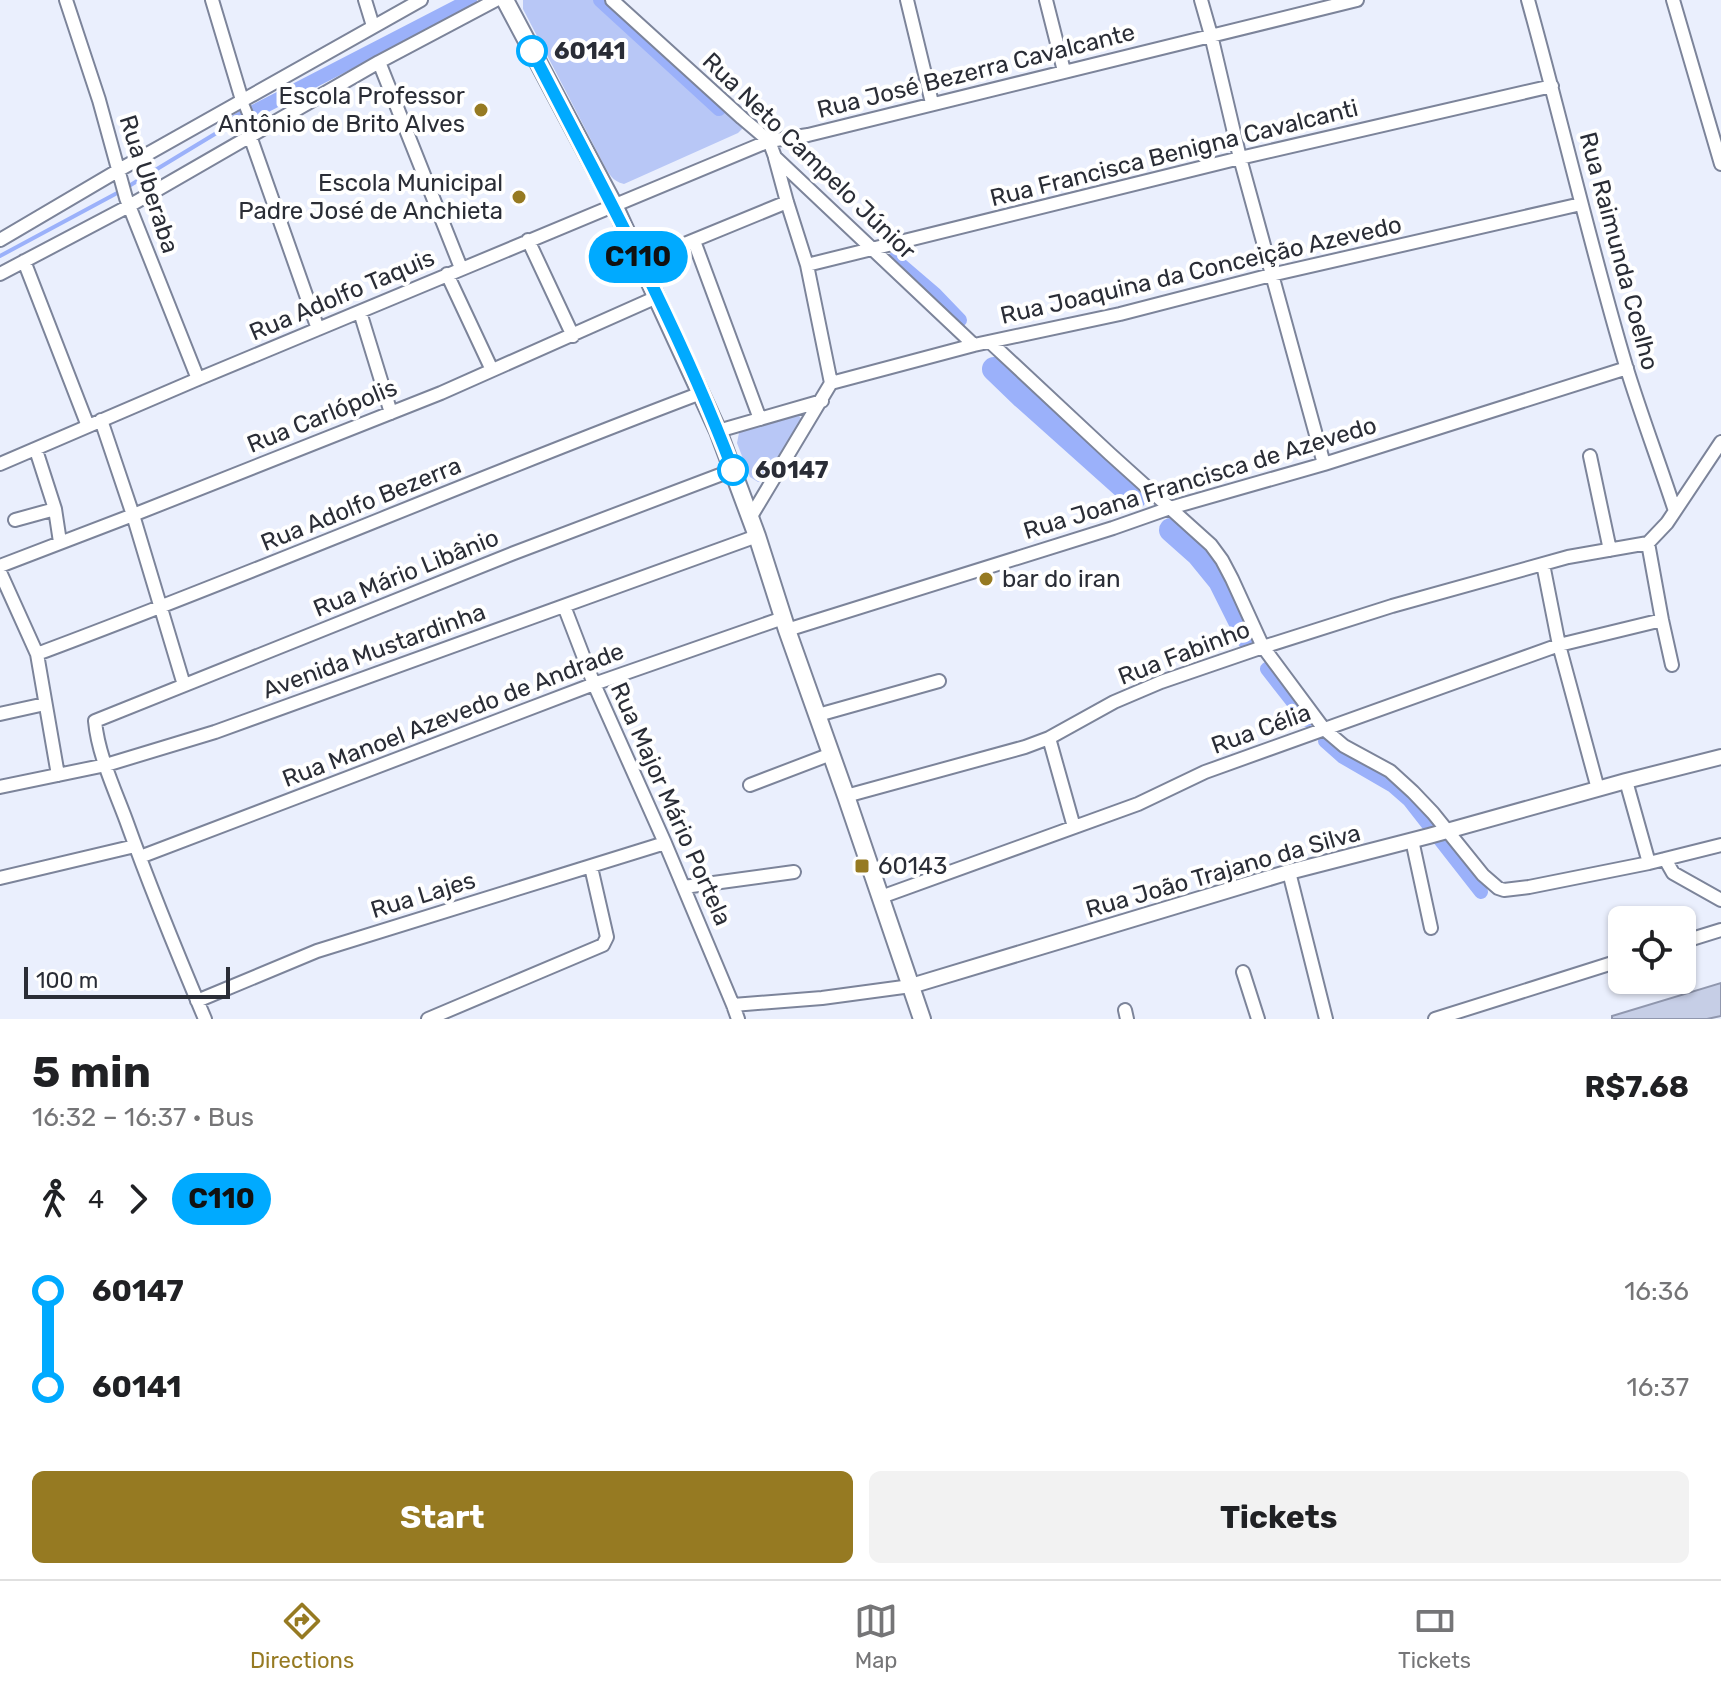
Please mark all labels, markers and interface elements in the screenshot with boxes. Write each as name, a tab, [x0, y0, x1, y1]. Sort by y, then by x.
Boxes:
street label: Rua José Bezerra Cavalcante	[814, 18, 1138, 124]
marker: 60141	[517, 36, 547, 66]
place label: 60141	[554, 37, 626, 65]
street label: Rua Neto Campelo Júnior	[697, 47, 921, 265]
place label: Escola Professor Antônio de Brito Alves	[218, 82, 465, 138]
street label: Rua Francisca Benigna Cavalcanti	[987, 94, 1361, 212]
marker: Escola Professor Antônio de Brito Alves	[472, 101, 490, 119]
street label: Rua Uberaba	[114, 111, 184, 257]
street label: Rua Raimunda Coelho	[1574, 129, 1664, 373]
place label: Escola Municipal Padre José de Anchieta	[238, 169, 503, 225]
marker: Escola Municipal Padre José de Anchieta	[510, 188, 528, 206]
street label: Rua Joaquina da Conceição Azevedo	[998, 210, 1404, 330]
line badge: C110	[582, 231, 694, 283]
text: C110	[605, 240, 671, 273]
street label: Rua Adolfo Taquis	[245, 243, 439, 347]
street label: Rua Carlópolis	[243, 373, 401, 459]
street label: Rua Joana Francisca de Azevedo	[1020, 411, 1380, 545]
street label: Rua Adolfo Bezerra	[257, 451, 465, 557]
marker: 60147	[718, 455, 748, 485]
place label: 60147	[755, 456, 829, 484]
street label: Rua Mário Libânio	[309, 523, 503, 623]
place label: bar do iran	[1002, 565, 1120, 593]
marker: bar do iran	[977, 570, 995, 588]
street label: Avenida Mustardinha	[259, 598, 489, 704]
street label: Rua Fabinho	[1114, 615, 1254, 691]
street label: Rua Manoel Azevedo de Andrade	[278, 637, 628, 793]
street label: Rua Major Mário Portela	[605, 678, 737, 930]
street label: Rua Célia	[1208, 698, 1314, 760]
street label: Rua João Trajano da Silva	[1082, 818, 1364, 924]
place label: 60143	[878, 852, 947, 880]
marker: 60143	[853, 857, 871, 875]
street label: Rua Lajes	[367, 866, 479, 924]
map controls	[1608, 906, 1696, 994]
button: locate	[1608, 906, 1696, 994]
scale bar	[24, 963, 230, 999]
text: 100 m	[36, 967, 98, 994]
text: 5 min	[32, 1046, 151, 1098]
text: R$7.68	[1585, 1069, 1689, 1105]
text: 16:32 – 16:37 · Bus	[32, 1102, 254, 1133]
icon: walk	[32, 1177, 76, 1221]
icon: forward	[116, 1177, 160, 1221]
text: C110	[188, 1182, 255, 1215]
text: 4	[88, 1184, 104, 1215]
text: 60147	[92, 1273, 184, 1309]
text: 16:36	[1624, 1276, 1689, 1307]
text: 60141	[92, 1369, 182, 1405]
text: 16:37	[1627, 1372, 1689, 1403]
button: Start	[32, 1471, 853, 1563]
button: Tickets	[869, 1471, 1689, 1563]
tab: Directions	[250, 1599, 354, 1674]
tab: Map	[854, 1599, 898, 1674]
tab: Tickets	[1398, 1599, 1471, 1674]

